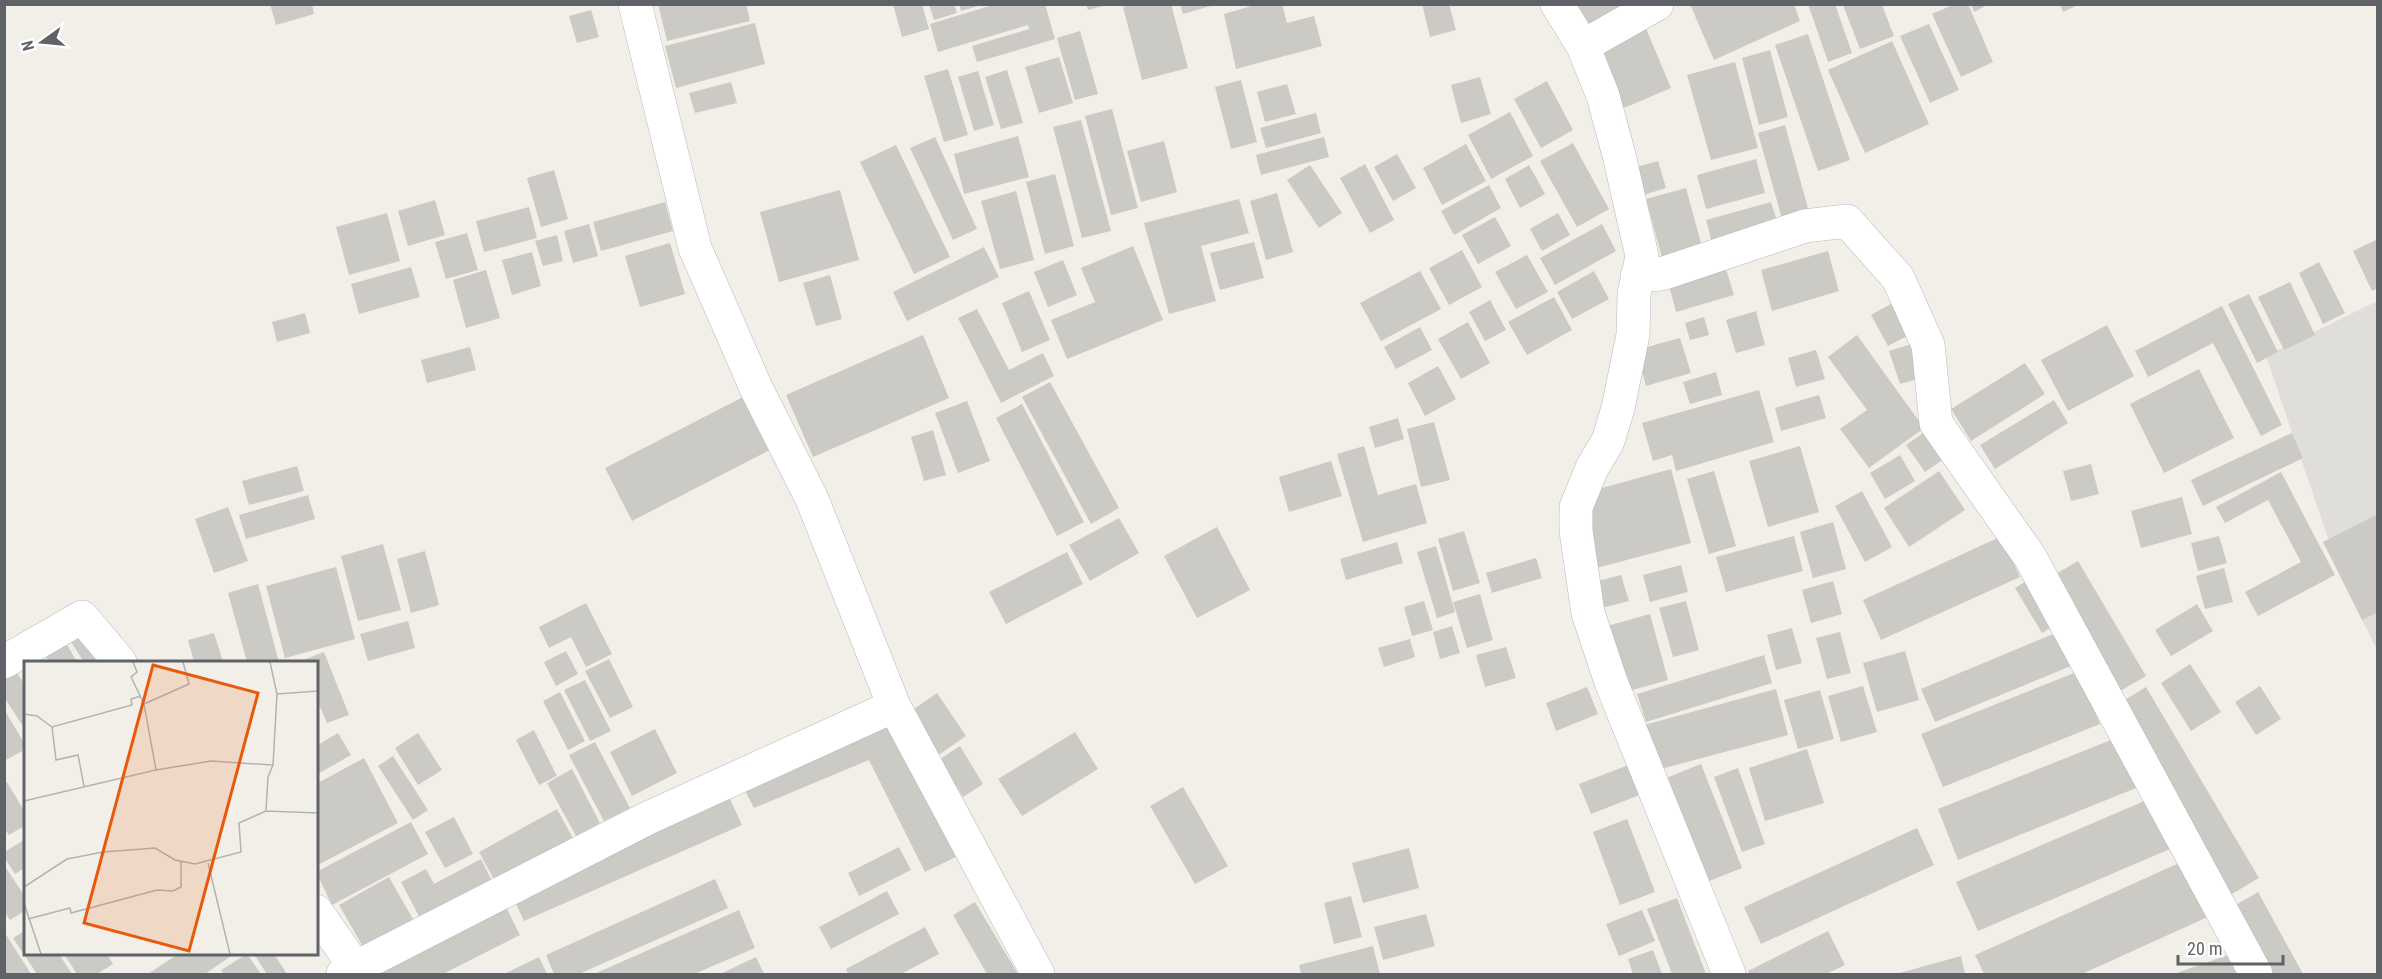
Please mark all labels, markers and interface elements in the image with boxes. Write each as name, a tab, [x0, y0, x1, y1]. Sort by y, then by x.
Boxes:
north arrow	[12, 12, 72, 72]
text: N	[18, 39, 38, 53]
inset map	[24, 661, 318, 955]
scale bar	[2178, 928, 2283, 966]
text: 20 m	[2187, 938, 2222, 959]

